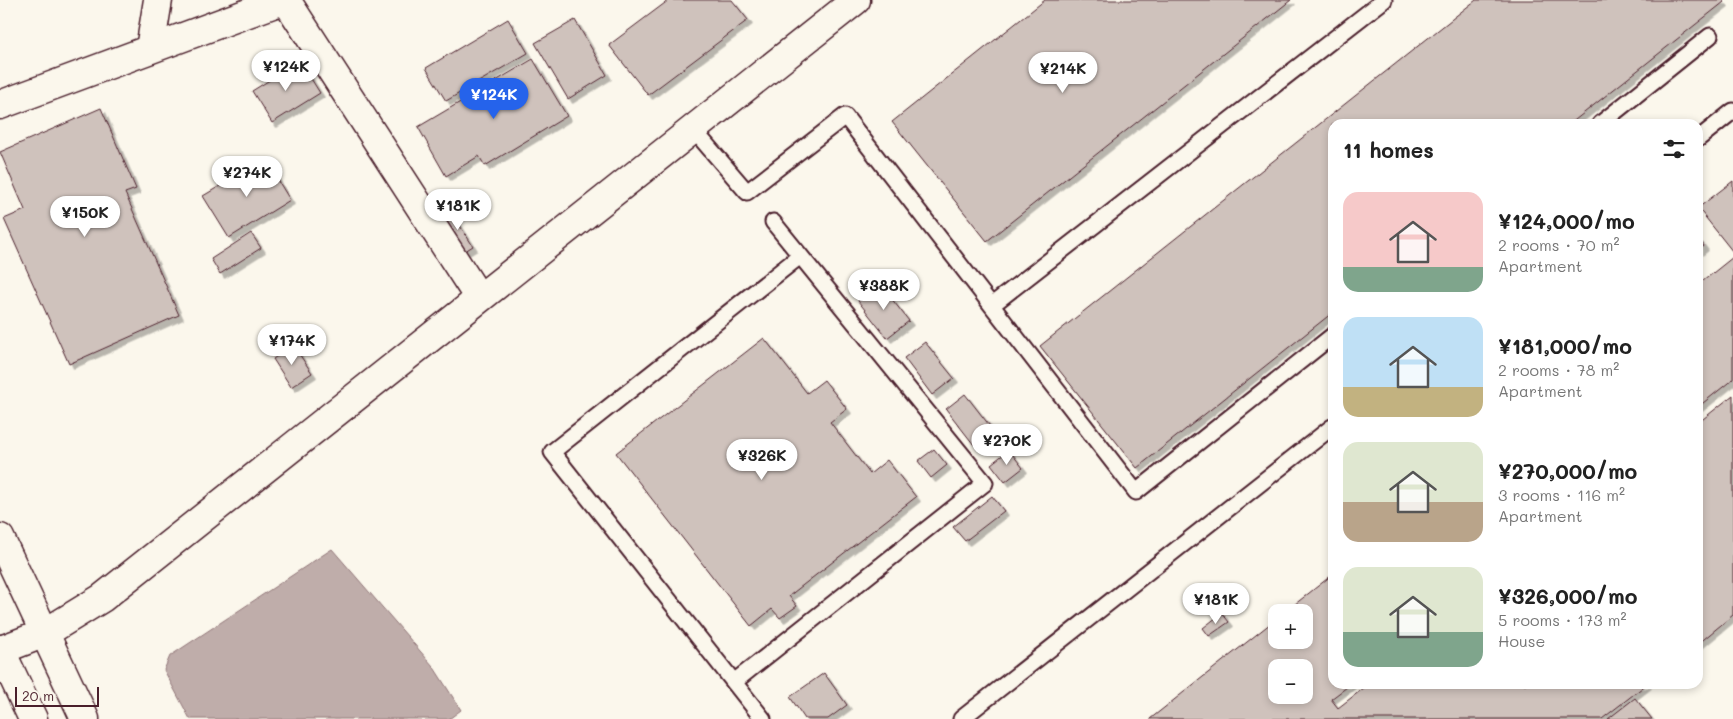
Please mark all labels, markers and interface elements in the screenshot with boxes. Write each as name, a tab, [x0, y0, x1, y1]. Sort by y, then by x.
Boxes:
pin: ¥124K	[251, 49, 321, 92]
pin: ¥214K	[1028, 52, 1098, 94]
text: ¥124K	[262, 55, 310, 76]
text: ¥214K	[1039, 57, 1087, 78]
pin: ¥124K	[459, 78, 529, 120]
text: ¥124K	[470, 83, 518, 104]
icon: filters	[1660, 135, 1688, 163]
text: 11 homes	[1343, 136, 1434, 163]
pin: ¥274K	[212, 156, 282, 198]
text: ¥274K	[222, 161, 272, 182]
pin: ¥181K	[423, 188, 493, 231]
text: ¥181K	[435, 194, 481, 215]
pin: ¥150K	[50, 196, 120, 238]
text: ¥150K	[61, 201, 109, 222]
text: ¥124,000/mo	[1498, 207, 1635, 234]
icon: home	[1383, 212, 1443, 272]
text: 2 rooms · 70 m²	[1498, 234, 1619, 255]
text: Apartment	[1498, 255, 1583, 276]
pin: ¥388K	[849, 268, 919, 311]
text: ¥388K	[859, 274, 909, 295]
pin: ¥174K	[257, 324, 327, 366]
text: ¥174K	[268, 329, 316, 350]
text: ¥181,000/mo	[1498, 332, 1632, 359]
icon: home	[1383, 337, 1443, 397]
text: 2 rooms · 78 m²	[1498, 359, 1619, 380]
text: Apartment	[1498, 380, 1583, 401]
pin: ¥270K	[972, 424, 1042, 466]
text: ¥270K	[982, 429, 1032, 450]
pin: ¥326K	[727, 438, 797, 481]
text: ¥326K	[737, 444, 787, 465]
text: ¥270,000/mo	[1498, 457, 1637, 484]
icon: home	[1383, 462, 1443, 522]
text: 3 rooms · 116 m²	[1498, 484, 1625, 505]
text: Apartment	[1498, 505, 1583, 526]
pin: ¥181K	[1181, 582, 1251, 625]
text: ¥326,000/mo	[1498, 582, 1637, 609]
icon: home	[1383, 587, 1443, 647]
text: ¥181K	[1193, 588, 1239, 609]
map controls	[1268, 604, 1313, 704]
button: +	[1268, 604, 1313, 649]
text: 5 rooms · 173 m²	[1498, 609, 1627, 630]
text: House	[1498, 630, 1545, 651]
button: −	[1268, 659, 1313, 704]
scale bar	[15, 684, 99, 707]
text: 20 m	[22, 686, 54, 705]

